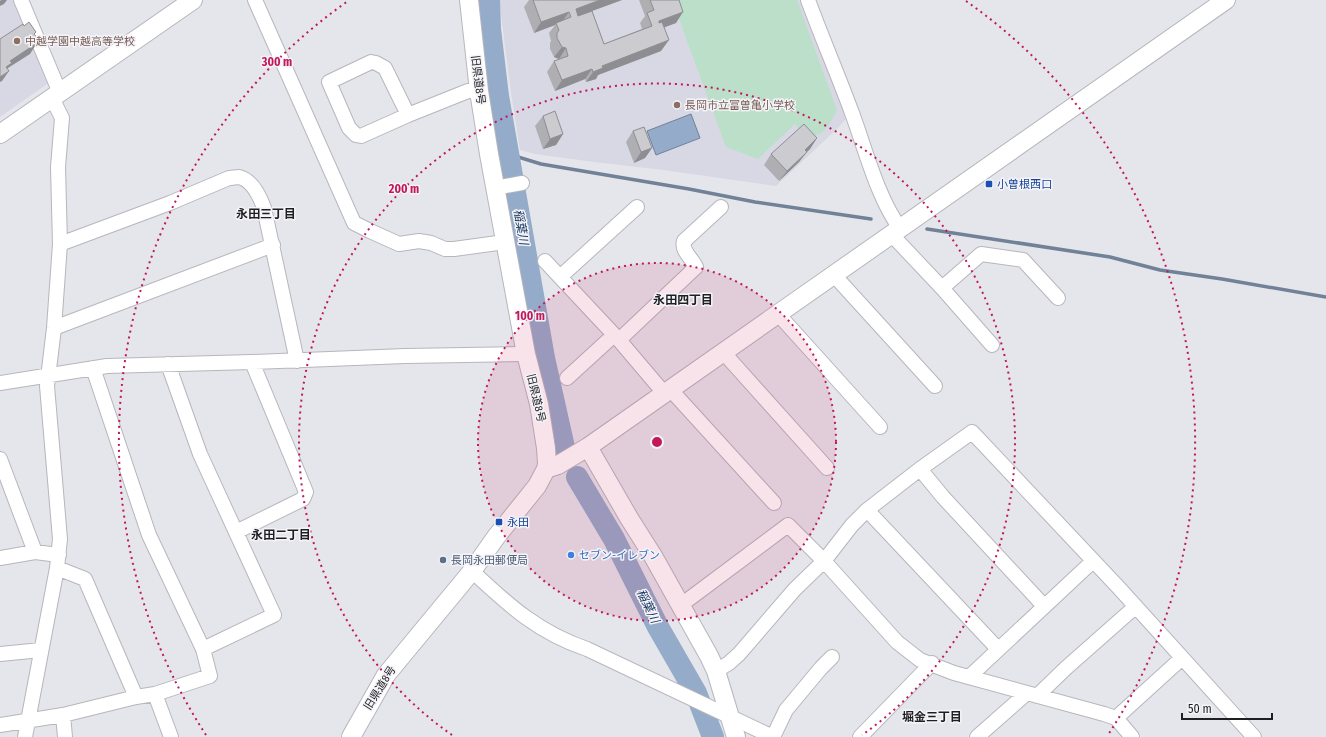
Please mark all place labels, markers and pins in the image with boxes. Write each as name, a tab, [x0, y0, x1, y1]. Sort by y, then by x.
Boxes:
place label: 中越学園中越高等学校	[25, 35, 135, 48]
marker: 中越学園中越高等学校	[12, 36, 22, 46]
place label: 長岡市立富曽亀小学校	[685, 99, 795, 112]
marker: 長岡市立富曽亀小学校	[672, 100, 682, 110]
place label: 小曽根西口	[997, 178, 1052, 191]
marker: 小曽根西口	[984, 179, 994, 189]
centre of rings	[650, 435, 664, 449]
place label: 永田	[507, 516, 529, 529]
marker: 永田	[494, 517, 504, 527]
place label: セブン-イレブン	[579, 549, 660, 562]
marker: セブン-イレブン	[566, 550, 576, 560]
place label: 長岡永田郵便局	[451, 554, 528, 567]
marker: 長岡永田郵便局	[438, 555, 448, 565]

